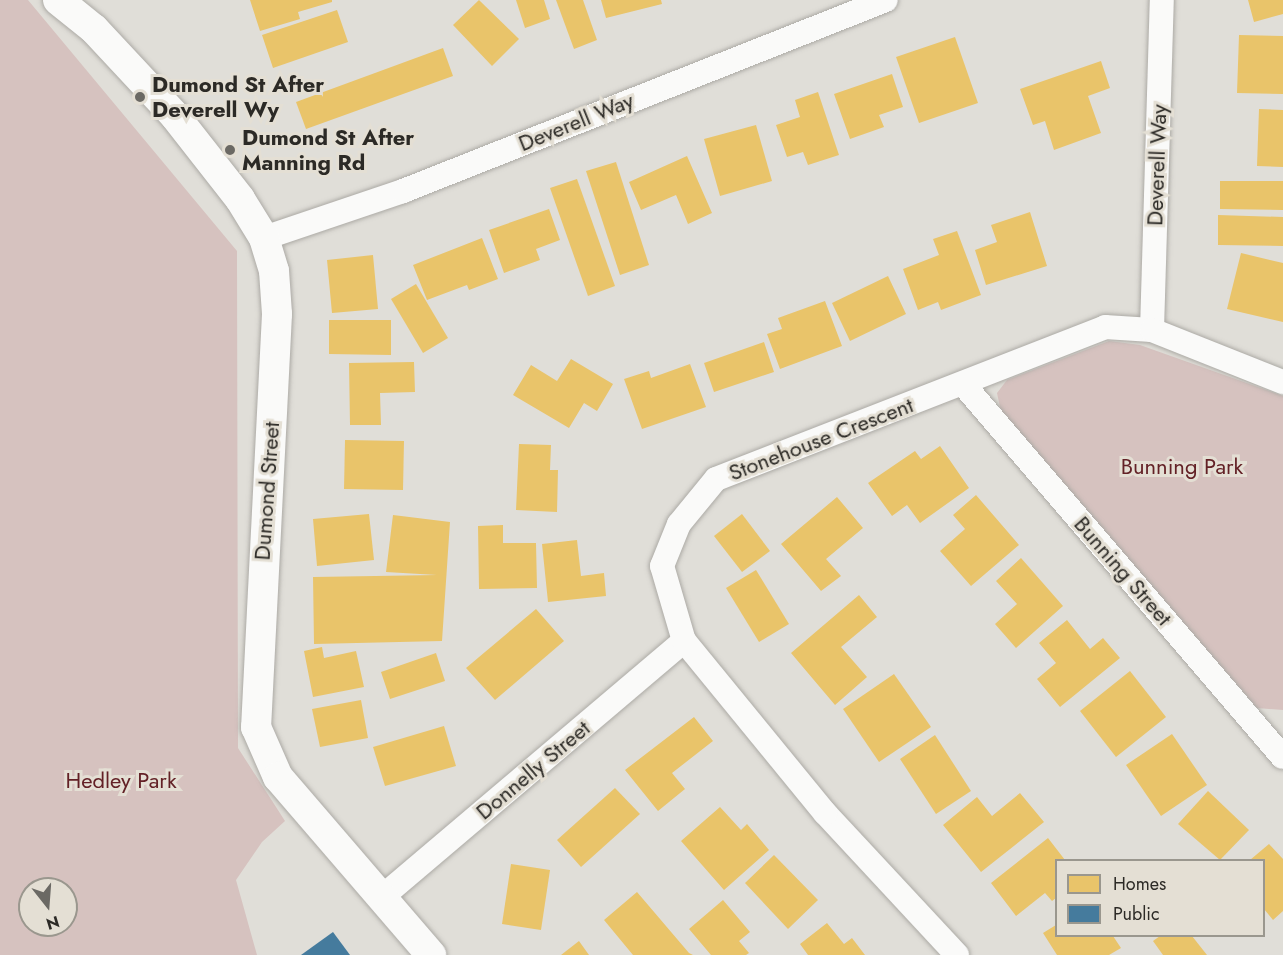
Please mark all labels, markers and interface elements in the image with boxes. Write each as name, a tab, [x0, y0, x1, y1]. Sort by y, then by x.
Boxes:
place label: Dumond St After Deverell Wy	[152, 71, 324, 122]
street label: Deverell Way	[515, 87, 637, 157]
marker: Dumond St After Deverell Wy	[133, 90, 147, 104]
street label: Deverell Way	[1142, 104, 1172, 226]
place label: Dumond St After Manning Rd	[242, 124, 414, 176]
marker: Dumond St After Manning Rd	[223, 143, 237, 157]
street label: Stonehouse Crescent	[725, 392, 917, 486]
street label: Dumond Street	[249, 421, 285, 561]
park label: Bunning Park	[1121, 454, 1243, 480]
street label: Bunning Street	[1068, 511, 1178, 631]
street label: Donnelly Street	[471, 715, 595, 825]
park label: Hedley Park	[65, 768, 177, 794]
legend	[1055, 859, 1265, 937]
text: Homes	[1113, 871, 1166, 897]
north arrow	[18, 877, 78, 937]
text: Public	[1113, 901, 1160, 927]
text: N	[43, 910, 62, 936]

